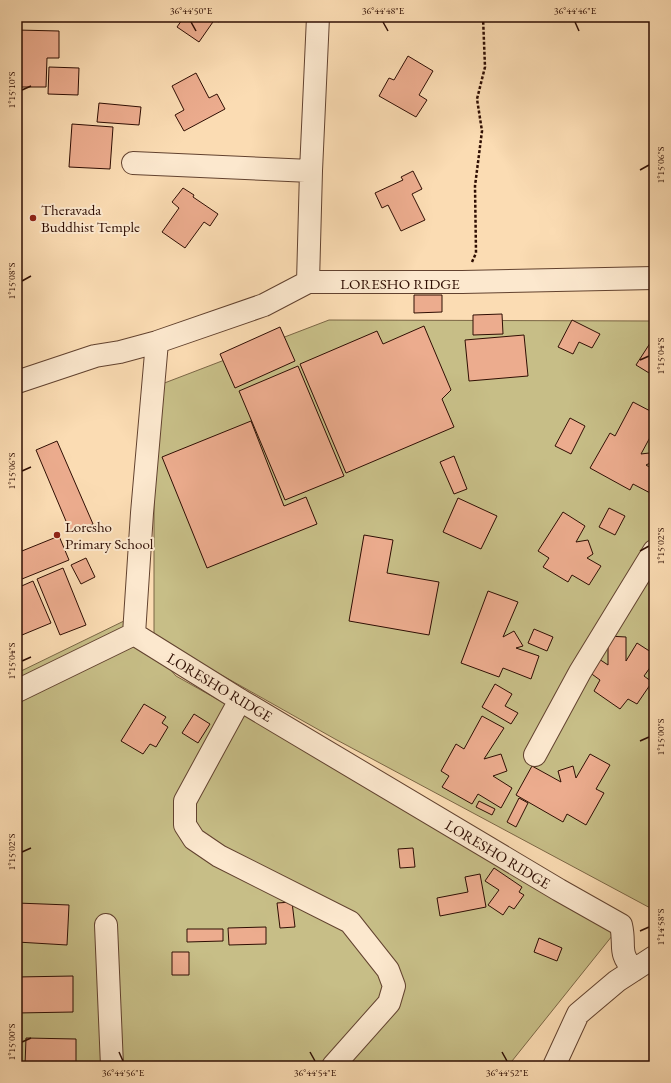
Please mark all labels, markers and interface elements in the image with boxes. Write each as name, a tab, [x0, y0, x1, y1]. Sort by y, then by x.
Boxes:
text: 36°44'50"E	[170, 4, 213, 17]
text: 36°44'48"E	[362, 4, 405, 17]
text: 36°44'46"E	[554, 4, 597, 17]
text: 1°15'10"S	[5, 71, 18, 108]
text: 1°15'06"S	[654, 146, 667, 183]
place label: Theravada Buddhist Temple	[41, 200, 140, 236]
marker: Theravada Buddhist Temple	[28, 213, 38, 223]
text: 1°15'08"S	[5, 262, 18, 299]
street label: LORESHO RIDGE	[340, 274, 460, 293]
text: 1°15'04"S	[654, 337, 667, 374]
text: 1°15'06"S	[5, 452, 18, 489]
place label: Loresho Primary School	[65, 517, 154, 553]
text: 1°15'02"S	[654, 527, 667, 564]
marker: Loresho Primary School	[52, 530, 62, 540]
text: 1°15'04"S	[5, 642, 18, 679]
street label: LORESHO RIDGE	[164, 648, 277, 726]
text: 1°15'00"S	[654, 718, 667, 755]
street label: LORESHO RIDGE	[442, 815, 555, 893]
text: 1°15'02"S	[5, 833, 18, 870]
text: 1°14'58"S	[654, 908, 667, 945]
text: 1°15'00"S	[5, 1023, 18, 1060]
text: 36°44'56"E	[102, 1066, 145, 1079]
text: 36°44'54"E	[294, 1066, 337, 1079]
text: 36°44'52"E	[486, 1066, 529, 1079]

